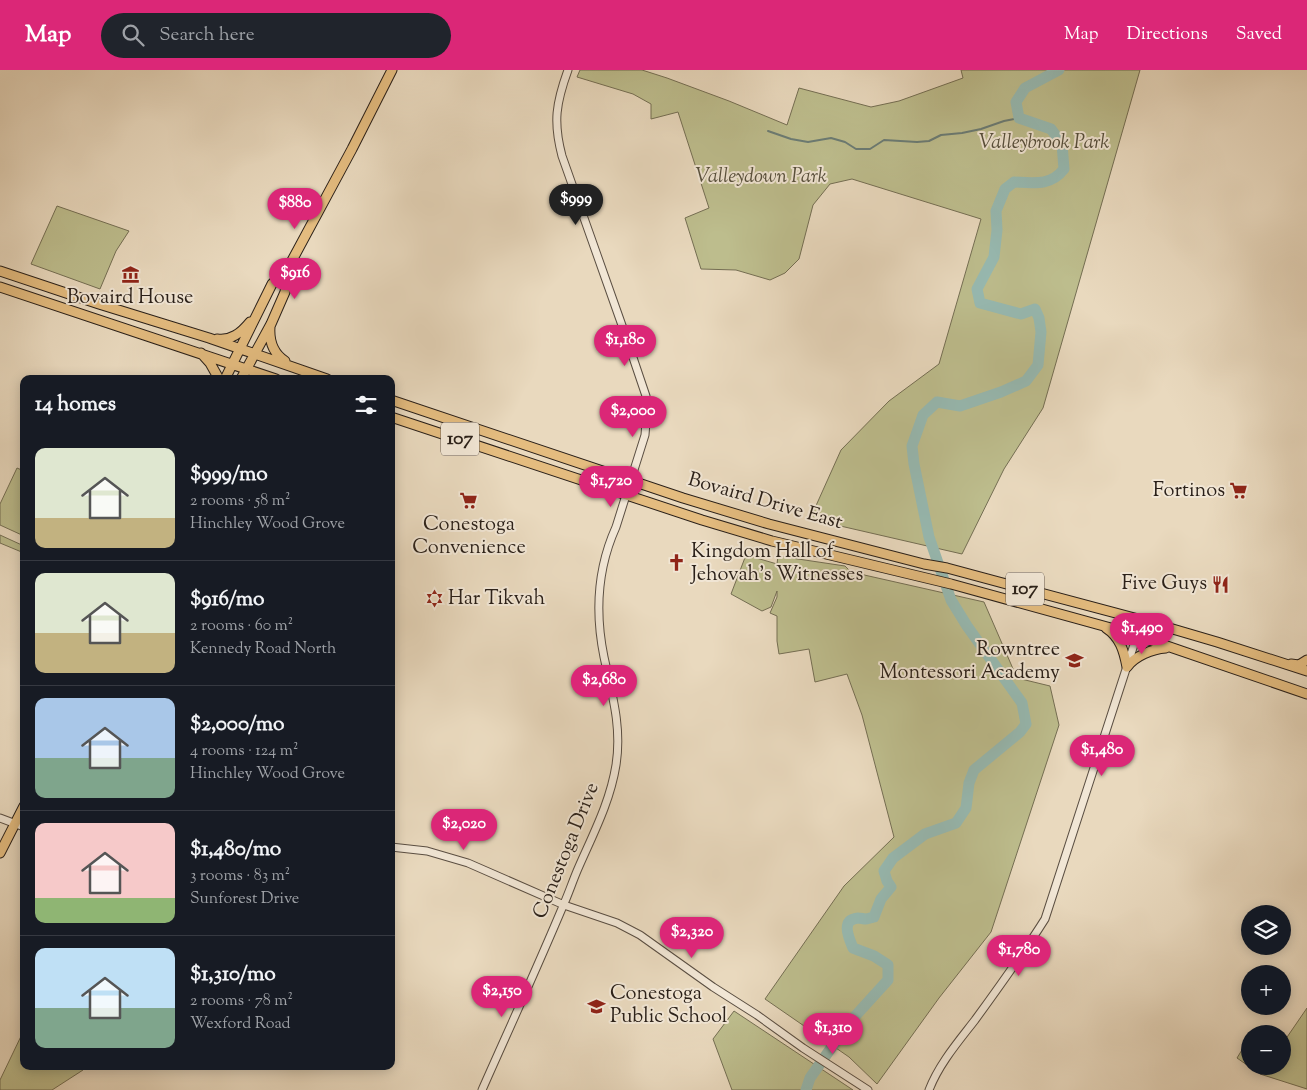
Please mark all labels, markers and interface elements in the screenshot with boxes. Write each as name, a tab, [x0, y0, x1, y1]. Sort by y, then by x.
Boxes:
search box	[101, 13, 451, 58]
text: Map	[25, 18, 71, 52]
icon: search	[119, 21, 147, 49]
text: Search here	[159, 22, 255, 49]
text: Map	[1064, 22, 1099, 48]
text: Directions	[1127, 22, 1208, 48]
text: Saved	[1236, 22, 1282, 48]
park label: Valleybrook Park	[979, 129, 1109, 158]
park label: Valleydown Park	[695, 163, 827, 192]
pin: $999	[546, 184, 606, 226]
pin: $880	[265, 188, 325, 230]
text: $999	[560, 188, 592, 211]
text: $880	[279, 192, 312, 215]
pin: $916	[265, 258, 325, 300]
text: $916	[280, 262, 310, 285]
museum icon: Bovaird House	[120, 264, 140, 284]
place label: Bovaird House	[67, 284, 193, 313]
pin: $1,180	[584, 324, 666, 367]
text: $1,180	[605, 329, 645, 352]
text: 14 homes	[35, 390, 116, 420]
icon: filters	[352, 391, 380, 419]
pin: $2,000	[592, 396, 674, 438]
text: $2,000	[611, 400, 655, 423]
road number: 107	[441, 422, 479, 456]
text: $999/mo	[190, 460, 268, 490]
pin: $1,720	[570, 466, 652, 508]
street label: Bovaird Drive East	[684, 466, 846, 538]
icon: home	[75, 468, 135, 528]
text: $1,720	[590, 470, 632, 493]
place label: Fortinos	[1153, 477, 1225, 506]
supermarket icon: Fortinos	[1229, 481, 1249, 501]
text: 2 rooms · 58 m²	[190, 490, 290, 513]
supermarket icon: Conestoga Convenience	[459, 491, 479, 511]
place label: Conestoga Convenience	[412, 511, 526, 563]
text: Hinchley Wood Grove	[190, 513, 345, 536]
place label: Kingdom Hall of Jehovah's Witnesses	[690, 538, 863, 590]
church icon: Kingdom Hall of Jehovah's Witnesses	[667, 553, 687, 573]
place label: Five Guys	[1121, 570, 1207, 599]
road number: 107	[1006, 572, 1044, 606]
restaurant icon: Five Guys	[1211, 574, 1231, 594]
text: $916/mo	[190, 585, 265, 615]
place label: Har Tikvah	[448, 585, 545, 614]
synagogue icon: Har Tikvah	[424, 589, 444, 609]
icon: home	[75, 593, 135, 653]
pin: $1,490	[1101, 612, 1183, 655]
text: 2 rooms · 60 m²	[190, 615, 293, 638]
text: $1,490	[1121, 617, 1163, 640]
place label: Rowntree Montessori Academy	[880, 636, 1060, 688]
text: Kennedy Road North	[190, 638, 336, 661]
school or university icon: Rowntree Montessori Academy	[1064, 651, 1084, 671]
pin: $2,680	[563, 664, 645, 707]
text: $2,680	[582, 669, 626, 692]
text: $2,000/mo	[190, 710, 285, 740]
icon: home	[75, 718, 135, 778]
pin: $1,480	[1061, 734, 1143, 777]
text: $1,480	[1081, 739, 1123, 762]
text: 4 rooms · 124 m²	[190, 740, 298, 763]
text: Hinchley Wood Grove	[190, 763, 345, 786]
street label: Conestoga Drive	[526, 779, 608, 923]
pin: $2,020	[423, 808, 505, 851]
text: $2,020	[442, 813, 486, 836]
text: $1,480/mo	[190, 835, 281, 865]
icon: home	[75, 843, 135, 903]
text: 3 rooms · 83 m²	[190, 865, 290, 888]
text: Sunforest Drive	[190, 888, 299, 911]
map controls	[1241, 905, 1291, 1075]
button: layers	[1241, 905, 1291, 955]
pin: $2,320	[651, 916, 733, 959]
text: $2,320	[671, 921, 713, 944]
pin: $1,780	[978, 934, 1060, 977]
text: $1,780	[998, 939, 1040, 962]
text: $1,310/mo	[190, 960, 276, 990]
button: +	[1241, 965, 1291, 1015]
icon: home	[75, 968, 135, 1028]
pin: $2,150	[461, 976, 543, 1018]
text: $2,150	[482, 980, 522, 1003]
place label: Conestoga Public School	[610, 980, 728, 1032]
text: 2 rooms · 78 m²	[190, 990, 293, 1013]
school or university icon: Conestoga Public School	[586, 996, 606, 1016]
pin: $1,310	[792, 1012, 874, 1055]
text: Wexford Road	[190, 1013, 291, 1036]
text: $1,310	[814, 1017, 852, 1040]
button: −	[1241, 1025, 1291, 1075]

